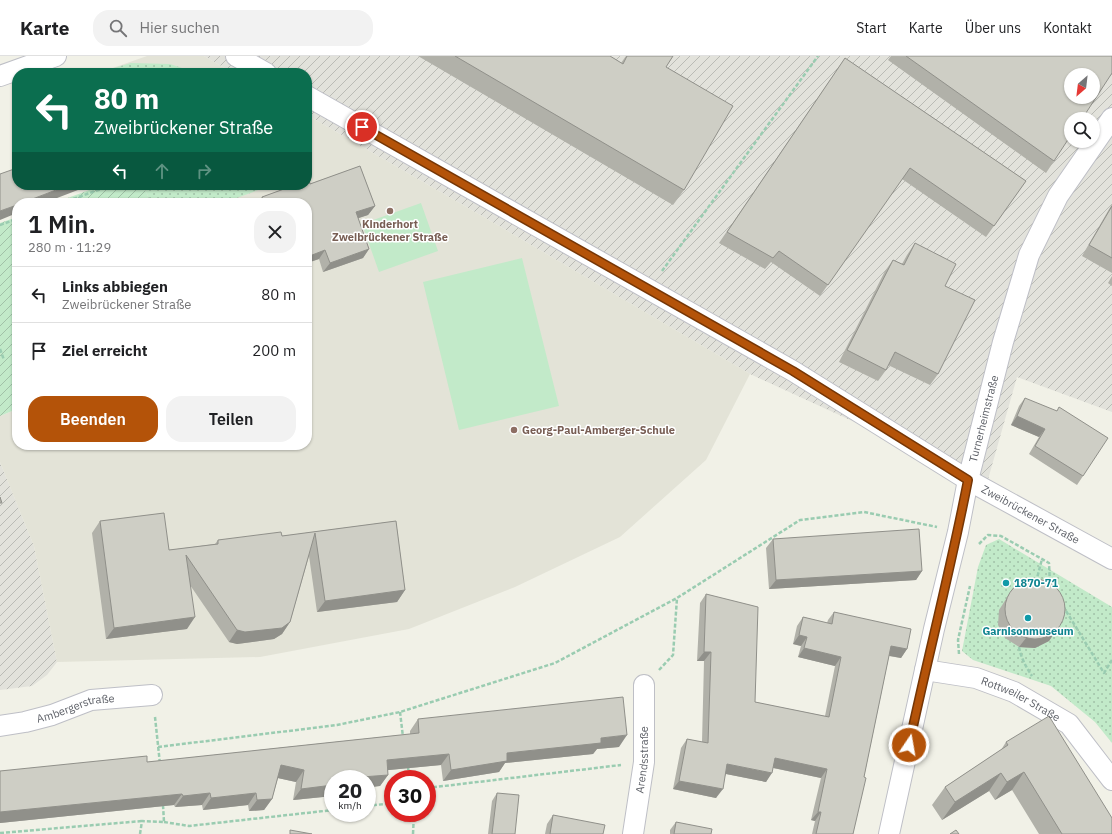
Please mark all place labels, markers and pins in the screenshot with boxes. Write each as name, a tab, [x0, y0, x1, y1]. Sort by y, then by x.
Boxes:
pin	[345, 110, 379, 144]
marker: Kinderhort Zweibrückener Straße	[385, 206, 395, 216]
place label: Kinderhort Zweibrückener Straße	[332, 217, 448, 244]
place label: Georg-Paul-Amberger-Schule	[522, 423, 675, 437]
marker: Georg-Paul-Amberger-Schule	[509, 425, 519, 435]
place label: 1870-71	[1014, 576, 1058, 590]
marker: 1870-71	[1001, 578, 1011, 588]
marker: Garnisonmuseum	[1023, 613, 1033, 623]
place label: Garnisonmuseum	[982, 624, 1074, 638]

